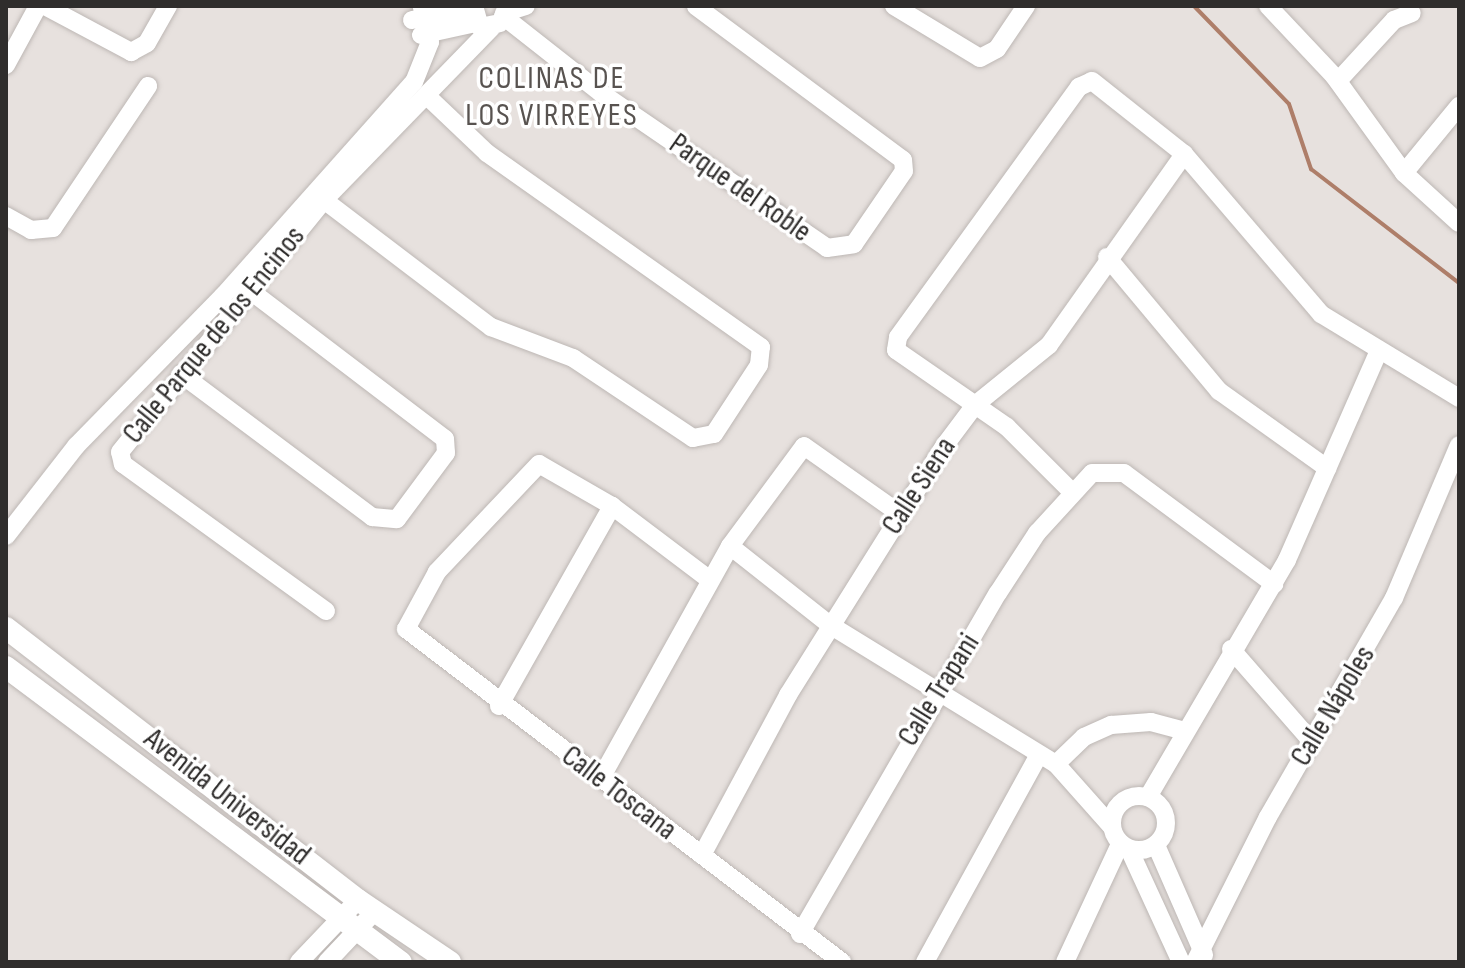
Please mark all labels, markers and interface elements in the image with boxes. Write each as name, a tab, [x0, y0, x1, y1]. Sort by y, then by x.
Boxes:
district label: COLINAS DE LOS VIRREYES	[465, 61, 639, 136]
street label: Parque del Roble	[662, 126, 818, 250]
street label: Calle Parque de los Encinos	[115, 219, 313, 451]
street label: Calle Siena	[874, 431, 964, 541]
street label: Calle Trapani	[890, 627, 988, 753]
street label: Calle Nápoles	[1283, 639, 1383, 773]
street label: Avenida Universidad	[137, 721, 317, 873]
street label: Calle Toscana	[554, 738, 684, 848]

